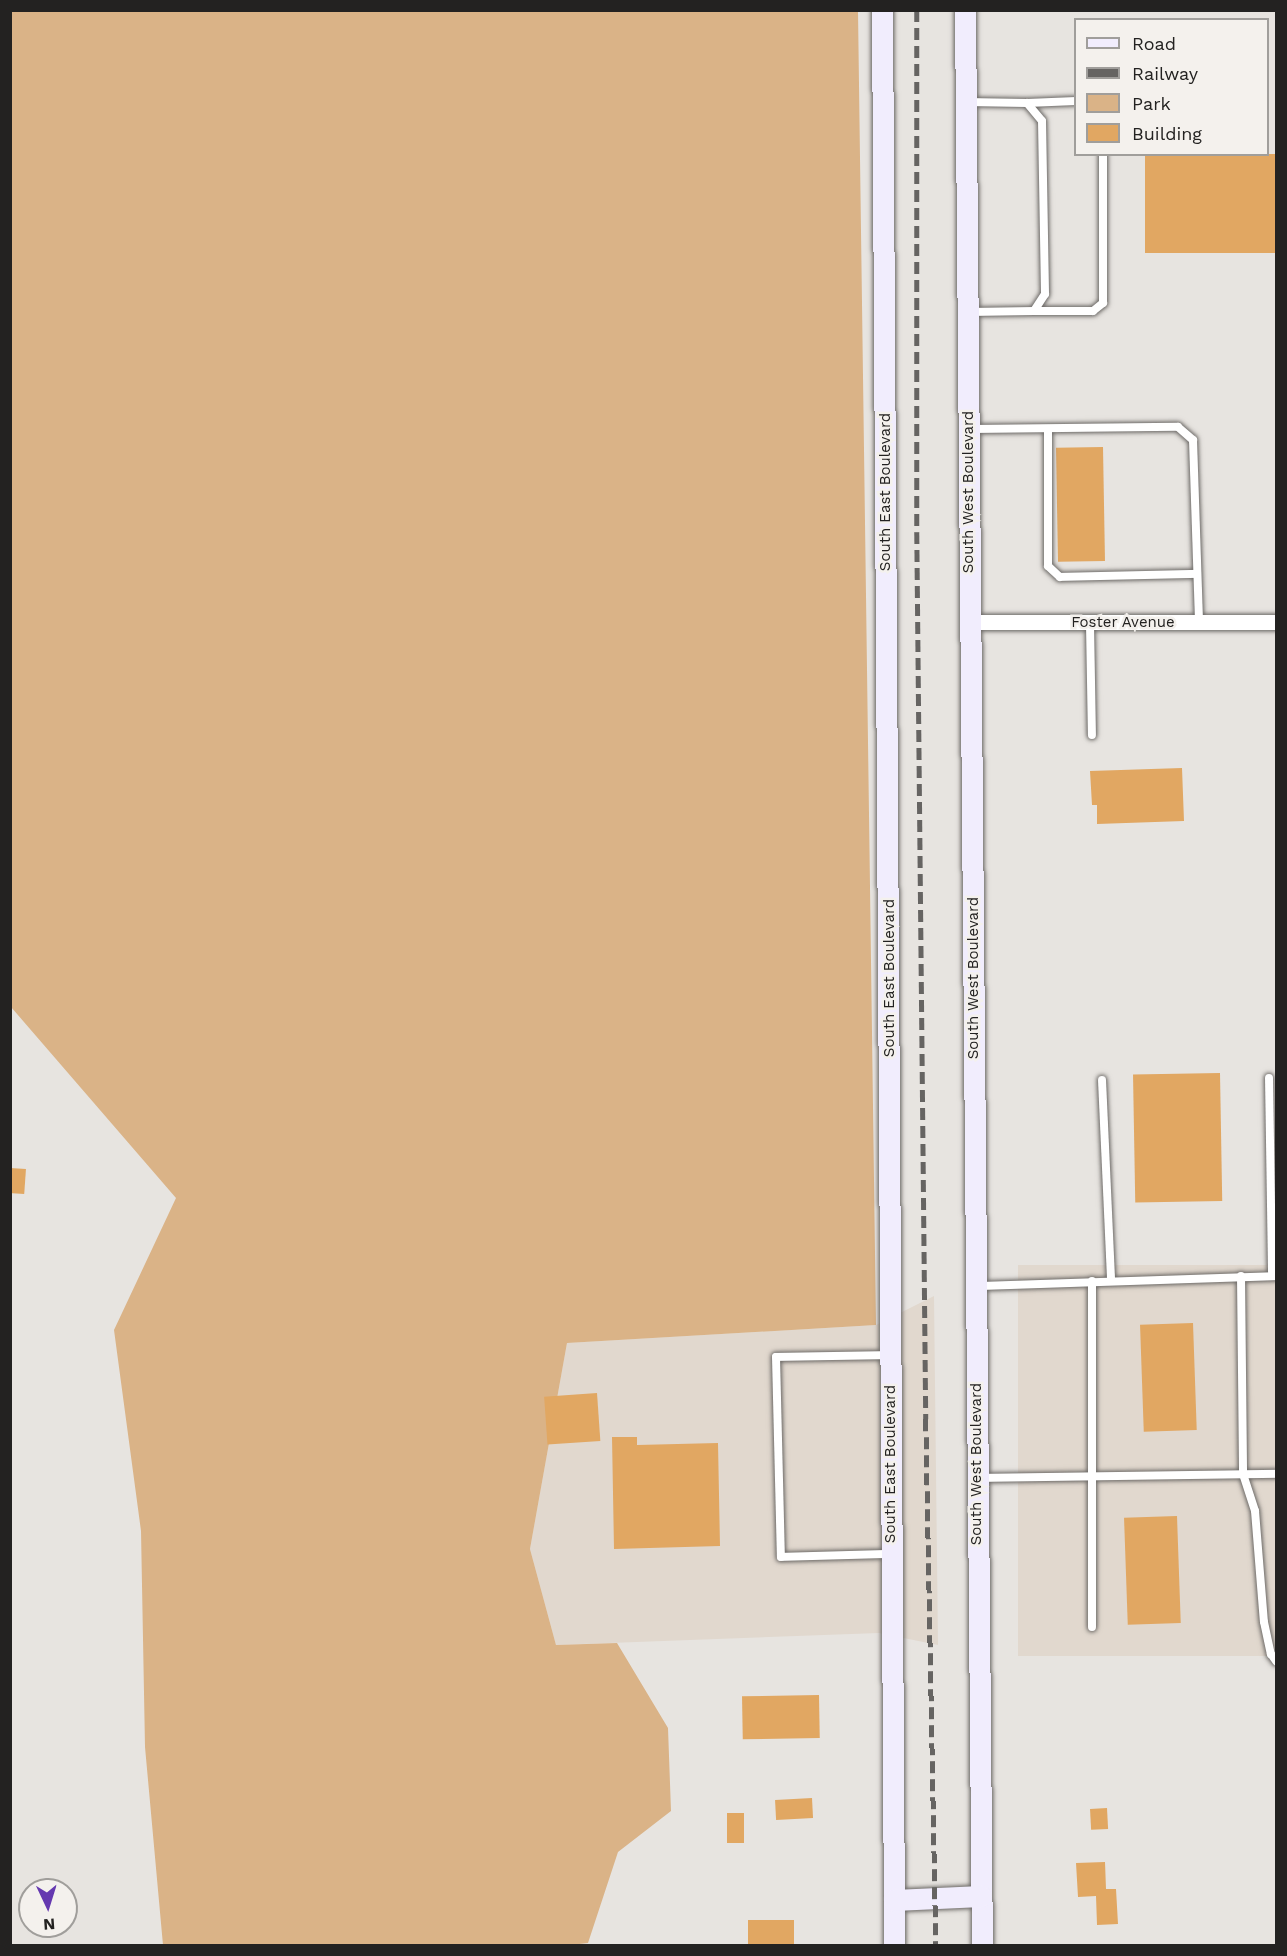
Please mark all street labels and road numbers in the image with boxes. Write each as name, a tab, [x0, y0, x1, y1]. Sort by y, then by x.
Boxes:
street label: South West Boulevard	[960, 411, 978, 573]
street label: South East Boulevard	[877, 413, 895, 571]
street label: Foster Avenue	[1071, 614, 1175, 632]
street label: South West Boulevard	[965, 897, 983, 1059]
street label: South East Boulevard	[881, 899, 899, 1057]
street label: South West Boulevard	[968, 1383, 986, 1545]
street label: South East Boulevard	[882, 1385, 900, 1543]

